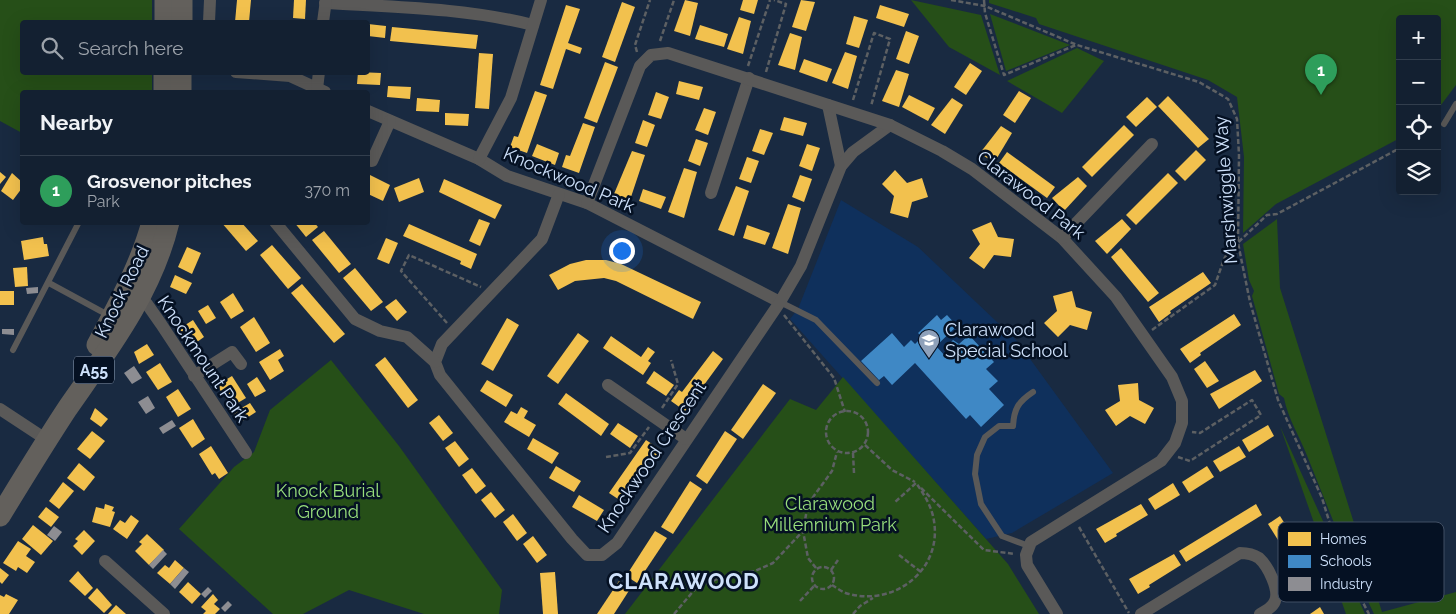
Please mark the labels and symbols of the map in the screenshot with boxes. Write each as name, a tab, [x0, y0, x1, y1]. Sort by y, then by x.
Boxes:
pin: 1	[1305, 54, 1337, 95]
street label: Marshwiggle Way	[1210, 115, 1241, 265]
street label: Knockwood Park	[500, 142, 638, 217]
street label: Clarawood Park	[973, 146, 1090, 244]
your location	[609, 238, 635, 264]
street label: Knock Road	[90, 242, 153, 341]
street label: Knockmount Park	[153, 292, 254, 426]
place label: Clarawood Special School	[945, 319, 1068, 361]
school or university icon: Clarawood Special School	[917, 328, 941, 359]
road number: A55	[74, 356, 114, 384]
street label: Knockwood Crescent	[593, 377, 710, 536]
park label: Knock Burial Ground	[276, 480, 380, 522]
park label: Clarawood Millennium Park	[763, 493, 897, 535]
legend	[1278, 522, 1444, 602]
text: Homes	[1320, 531, 1367, 547]
text: Schools	[1320, 553, 1372, 569]
district label: CLARAWOOD	[608, 568, 760, 594]
text: Industry	[1320, 576, 1373, 592]

